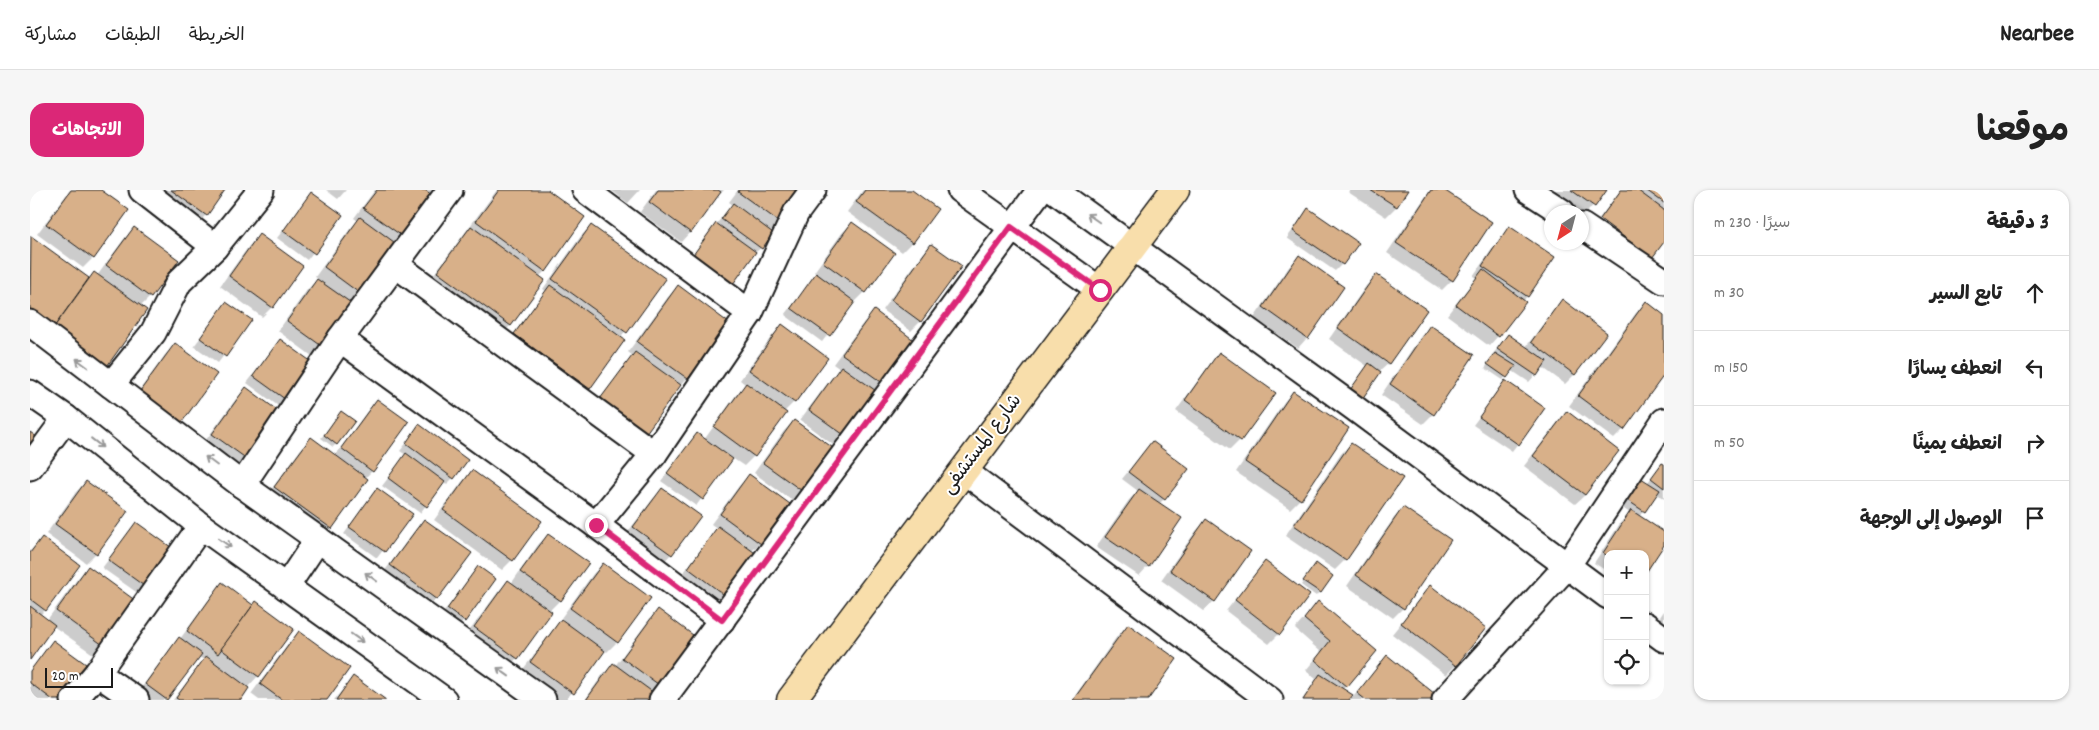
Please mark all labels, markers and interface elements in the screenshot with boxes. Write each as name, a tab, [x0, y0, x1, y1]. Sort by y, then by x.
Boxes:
text: Nearbee	[2000, 18, 2074, 52]
text: مشاركة	[25, 24, 77, 49]
text: الطبقات	[105, 24, 161, 49]
text: الخريطة	[189, 24, 245, 49]
button: الاتجاهات	[30, 103, 144, 157]
text: موقعنا	[1976, 108, 2069, 158]
north arrow	[1544, 205, 1589, 250]
text: 3 دقيقة	[1986, 209, 2049, 239]
text: سيرًا · 230 m	[1714, 212, 1790, 235]
one-way arrow	[1087, 213, 1101, 223]
route start	[1089, 279, 1112, 302]
icon: ahead	[2021, 279, 2049, 307]
text: 30 m	[1714, 282, 1745, 305]
text: تابع السير	[1930, 282, 2002, 309]
icon: left	[2021, 354, 2049, 382]
one-way arrow	[76, 357, 89, 368]
text: 150 m	[1714, 357, 1748, 380]
text: انعطف يسارًا	[1908, 357, 2002, 384]
street label: شارع المستشفى	[936, 389, 1030, 501]
icon: right	[2021, 429, 2049, 457]
text: 50 m	[1714, 432, 1745, 455]
text: انعطف يمينًا	[1913, 432, 2002, 459]
one-way arrow	[90, 438, 103, 449]
one-way arrow	[205, 456, 218, 467]
icon: arrive	[2021, 504, 2049, 532]
text: الوصول إلى الوجهة	[1860, 507, 2002, 534]
route end	[585, 514, 608, 537]
one-way arrow	[218, 538, 232, 548]
map controls	[1604, 550, 1649, 685]
button: +	[1604, 550, 1649, 595]
one-way arrow	[364, 572, 378, 582]
button: −	[1604, 595, 1649, 640]
one-way arrow	[350, 633, 364, 643]
button: locate	[1604, 640, 1649, 685]
scale bar	[45, 665, 112, 688]
text: 20 m	[52, 667, 79, 687]
one-way arrow	[496, 667, 510, 677]

